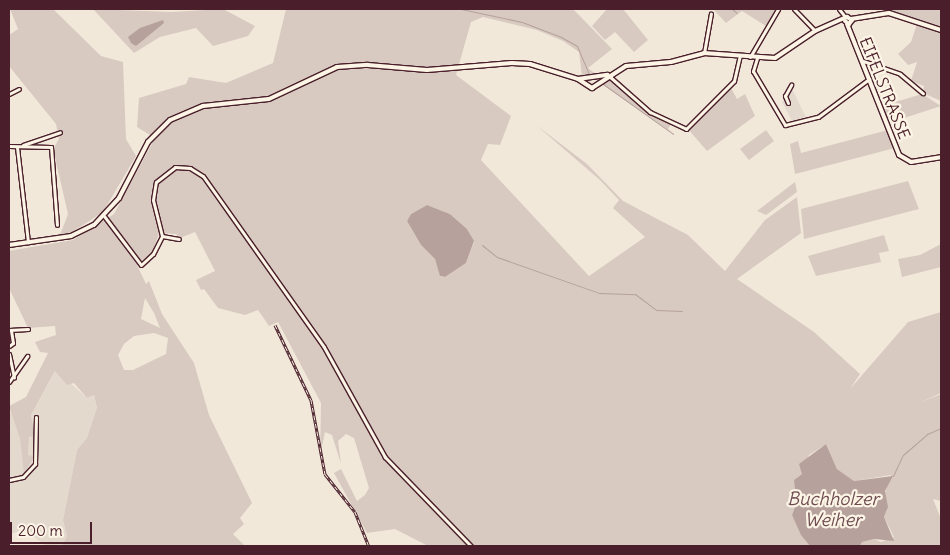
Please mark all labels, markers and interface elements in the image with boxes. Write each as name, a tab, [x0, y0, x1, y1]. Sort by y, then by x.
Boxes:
street label: EIFELSTRASSE	[856, 34, 914, 142]
water label: Buchholzer Weiher	[787, 489, 879, 532]
scale bar	[12, 512, 95, 544]
text: 200 m	[18, 521, 63, 540]

